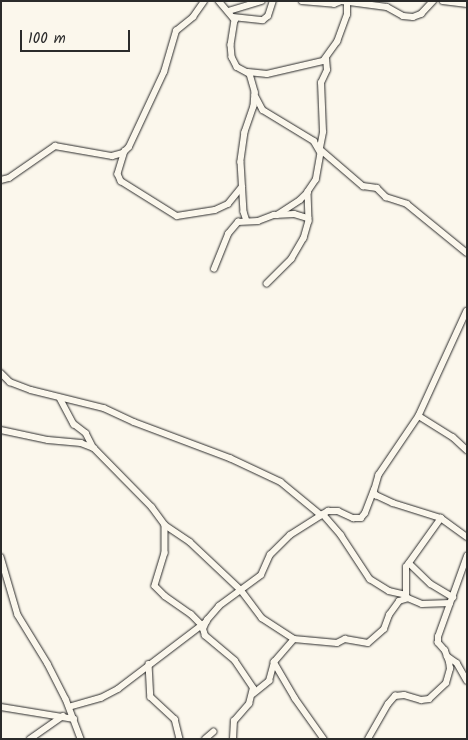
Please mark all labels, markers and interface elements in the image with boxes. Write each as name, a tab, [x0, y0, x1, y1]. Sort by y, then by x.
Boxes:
scale bar	[22, 20, 132, 52]
text: 100 m	[28, 27, 66, 51]

